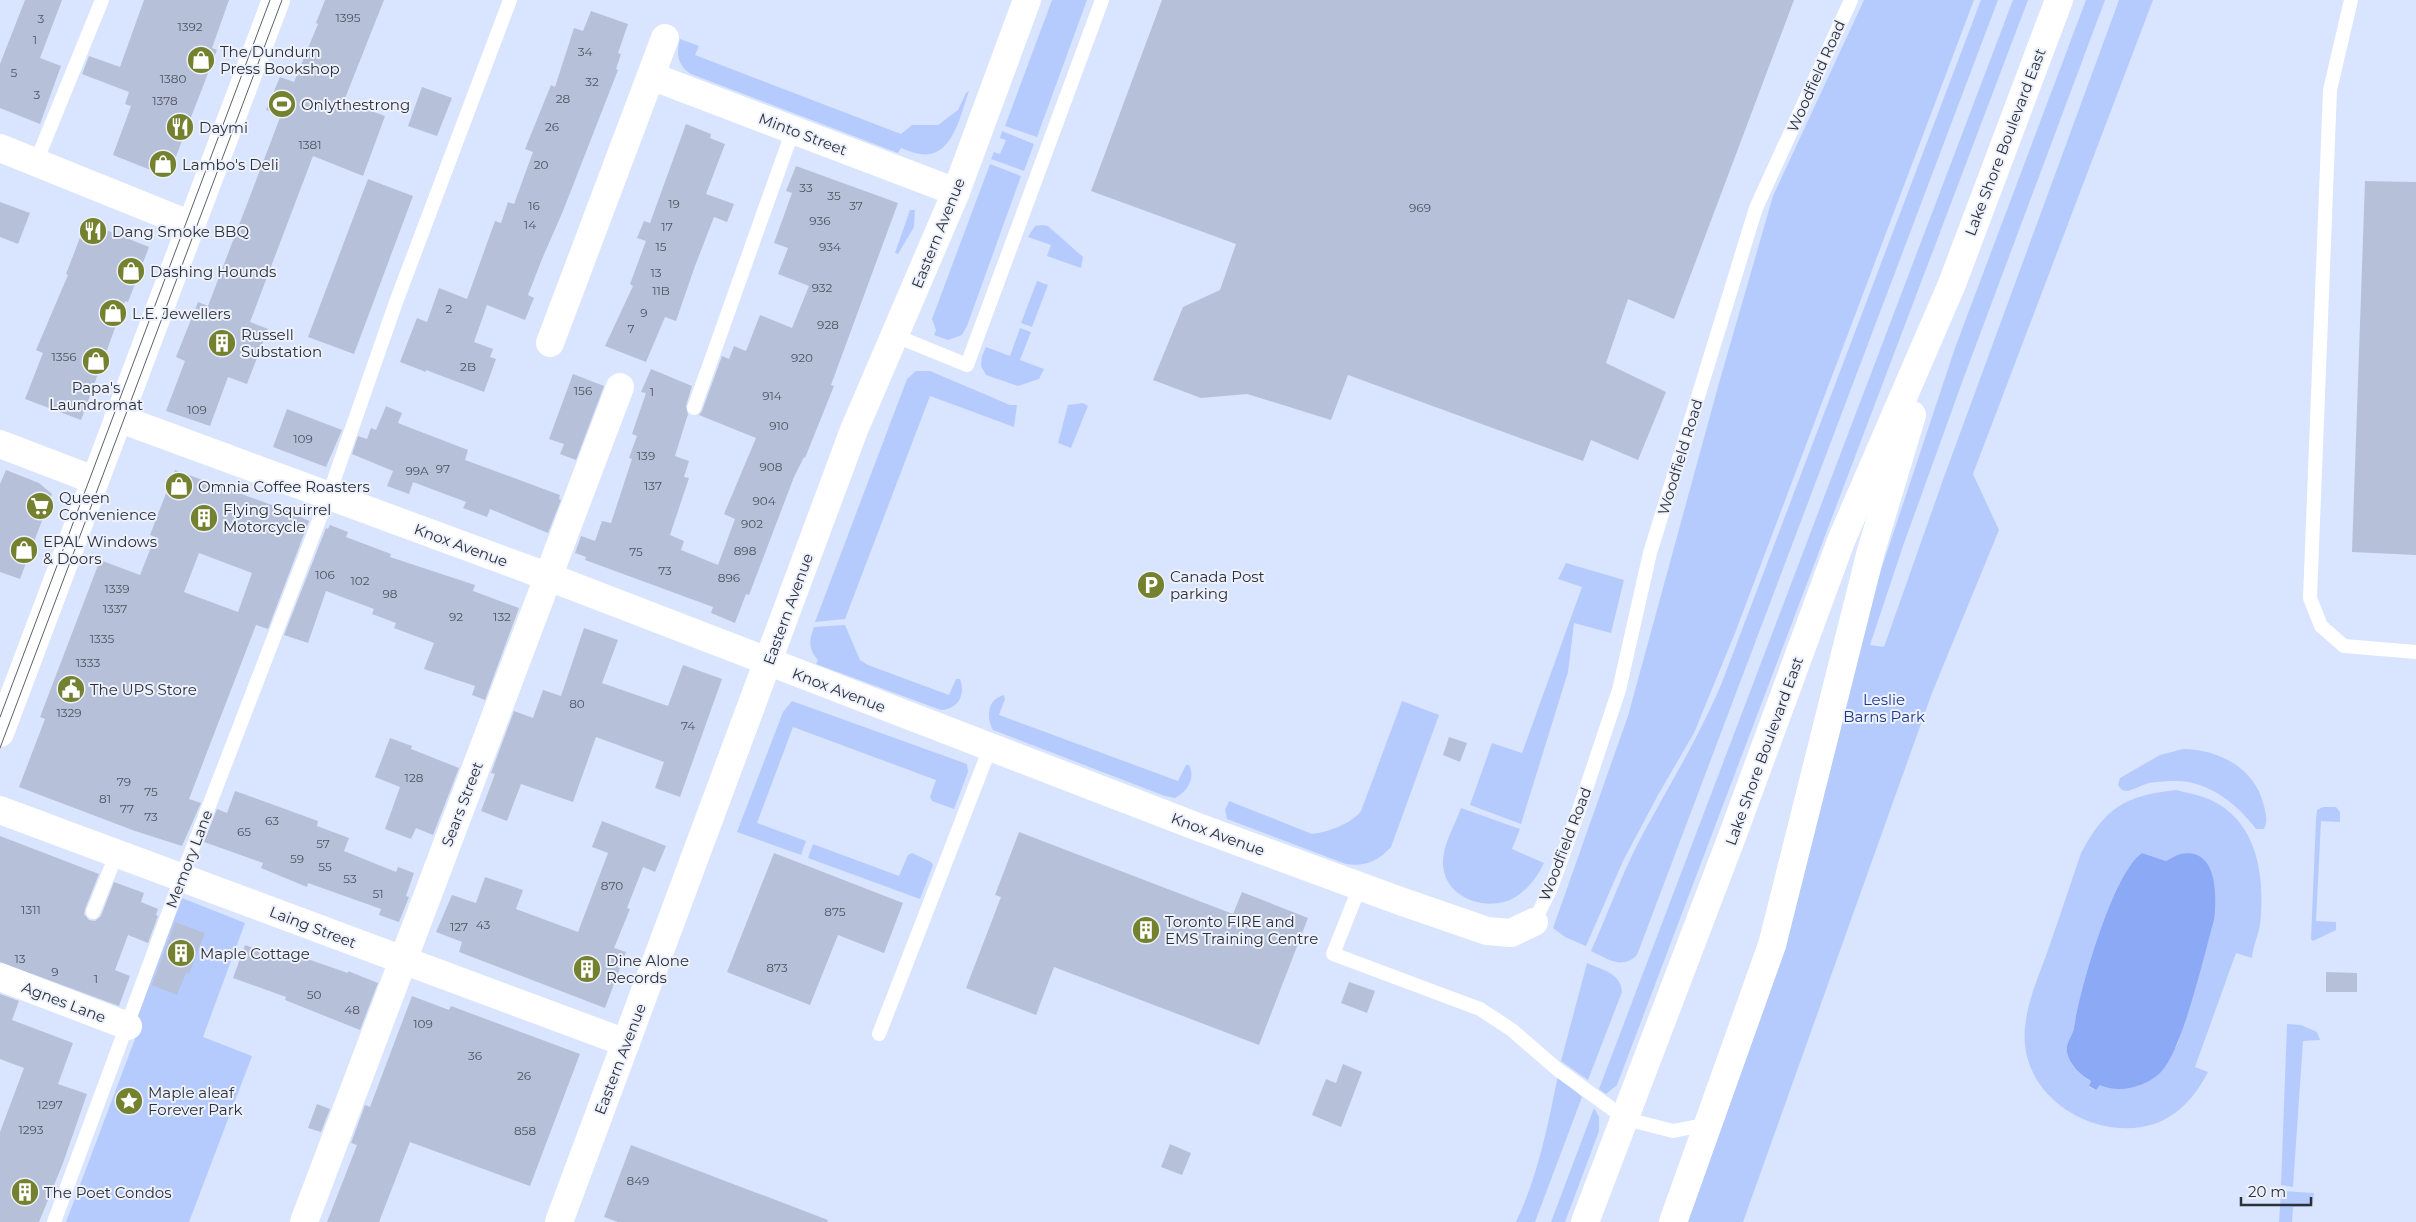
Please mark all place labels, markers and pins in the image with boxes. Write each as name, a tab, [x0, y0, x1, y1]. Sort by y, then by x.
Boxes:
place label: The Dundurn Press Bookshop	[220, 42, 340, 78]
shop icon: The Dundurn Press Bookshop	[186, 45, 216, 75]
sports icon: Onlythestrong	[267, 89, 297, 119]
place label: Onlythestrong	[301, 95, 410, 114]
restaurant icon: Daymi	[165, 112, 195, 142]
place label: Daymi	[199, 118, 248, 137]
shop icon: Lambo's Deli	[148, 149, 178, 179]
place label: Lambo's Deli	[182, 155, 279, 174]
restaurant icon: Dang Smoke BBQ	[78, 216, 108, 246]
place label: Dang Smoke BBQ	[112, 222, 249, 241]
shop icon: Dashing Hounds	[116, 256, 146, 286]
place label: Dashing Hounds	[150, 262, 276, 281]
shop icon: L.E. Jewellers	[98, 298, 128, 328]
place label: L.E. Jewellers	[132, 304, 231, 323]
place label: Russell Substation	[241, 325, 322, 361]
building icon: Russell Substation	[207, 328, 237, 358]
shop icon: Papa's Laundromat	[81, 346, 111, 376]
place label: Papa's Laundromat	[49, 378, 143, 414]
shop icon: Omnia Coffee Roasters	[164, 471, 194, 501]
place label: Omnia Coffee Roasters	[198, 477, 370, 496]
place label: Queen Convenience	[59, 488, 156, 524]
supermarket icon: Queen Convenience	[25, 491, 55, 521]
place label: Flying Squirrel Motorcycle	[223, 500, 331, 536]
building icon: Flying Squirrel Motorcycle	[189, 503, 219, 533]
place label: EPAL Windows & Doors	[43, 532, 157, 568]
shop icon: EPAL Windows & Doors	[9, 535, 39, 565]
place label: Canada Post parking	[1170, 567, 1265, 603]
parking icon: Canada Post parking	[1136, 570, 1166, 600]
public building icon: The UPS Store	[56, 674, 86, 704]
place label: The UPS Store	[90, 680, 197, 699]
place label: Toronto FIRE and EMS Training Centre	[1165, 912, 1318, 948]
building icon: Toronto FIRE and EMS Training Centre	[1131, 915, 1161, 945]
building icon: Maple Cottage	[166, 938, 196, 968]
place label: Maple Cottage	[200, 944, 310, 963]
place label: Dine Alone Records	[606, 951, 689, 987]
building icon: Dine Alone Records	[572, 954, 602, 984]
place label: Maple aleaf Forever Park	[148, 1083, 243, 1119]
place icon: Maple aleaf Forever Park	[114, 1086, 144, 1116]
building icon: The Poet Condos	[10, 1177, 40, 1207]
place label: The Poet Condos	[44, 1183, 172, 1202]

